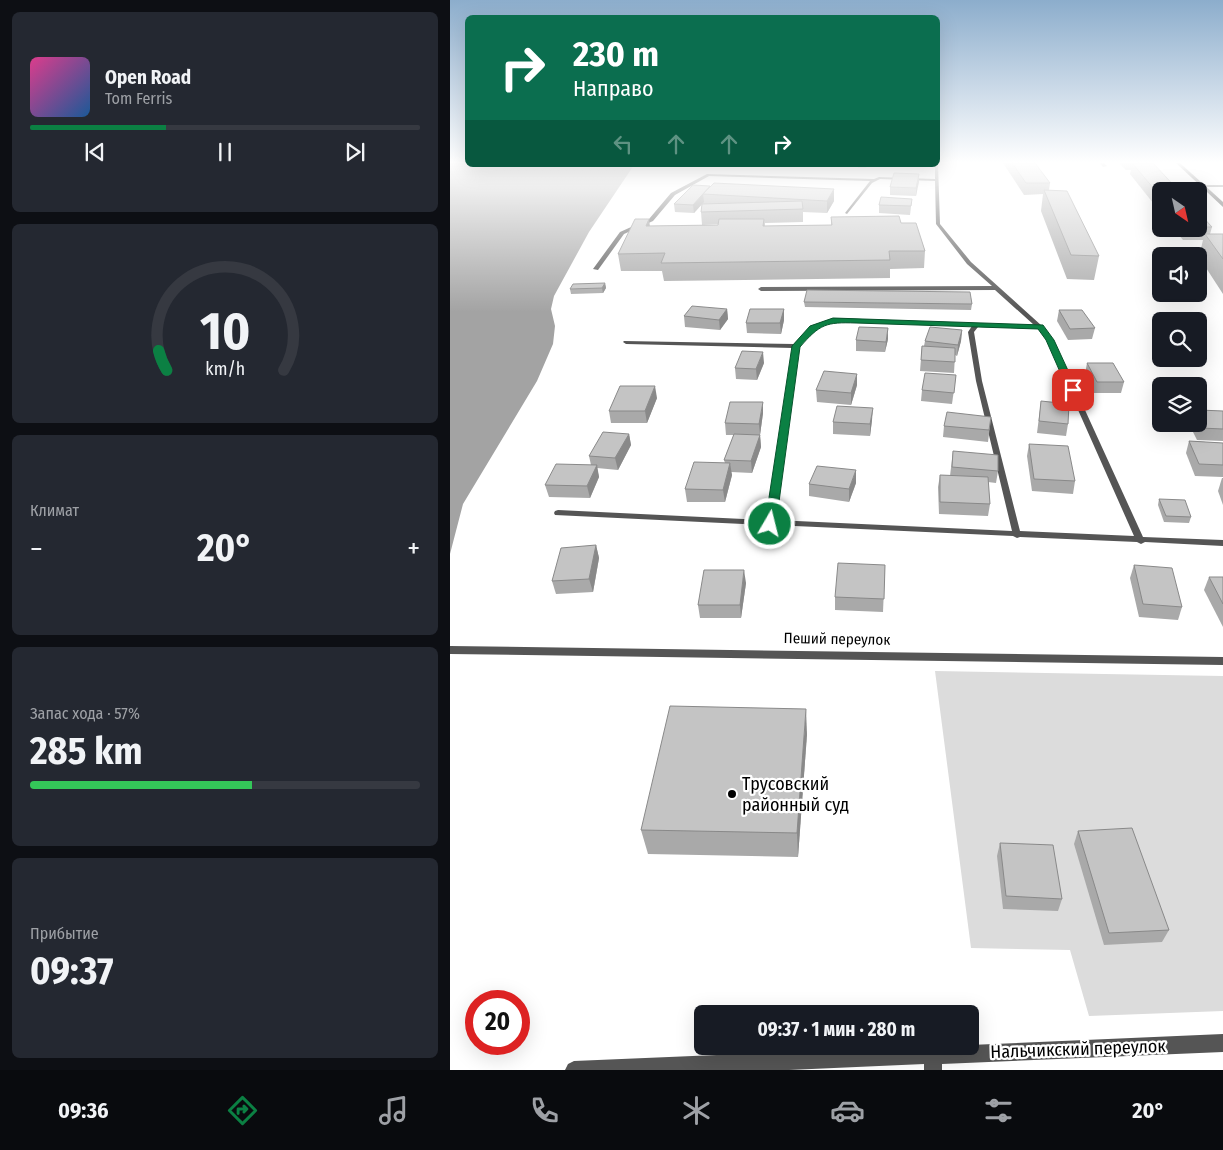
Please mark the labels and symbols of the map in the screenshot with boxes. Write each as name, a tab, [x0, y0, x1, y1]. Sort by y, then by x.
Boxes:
north arrow	[1152, 182, 1208, 238]
pin	[1052, 369, 1094, 411]
position arrow	[743, 497, 795, 549]
street label: Пеший переулок	[784, 629, 890, 649]
place label: Трусовский районный суд	[742, 773, 849, 816]
marker: Трусовский районный суд	[726, 788, 738, 800]
speed limit sign: 20	[465, 990, 530, 1055]
street label: Нальчикский переулок	[990, 1035, 1167, 1063]

